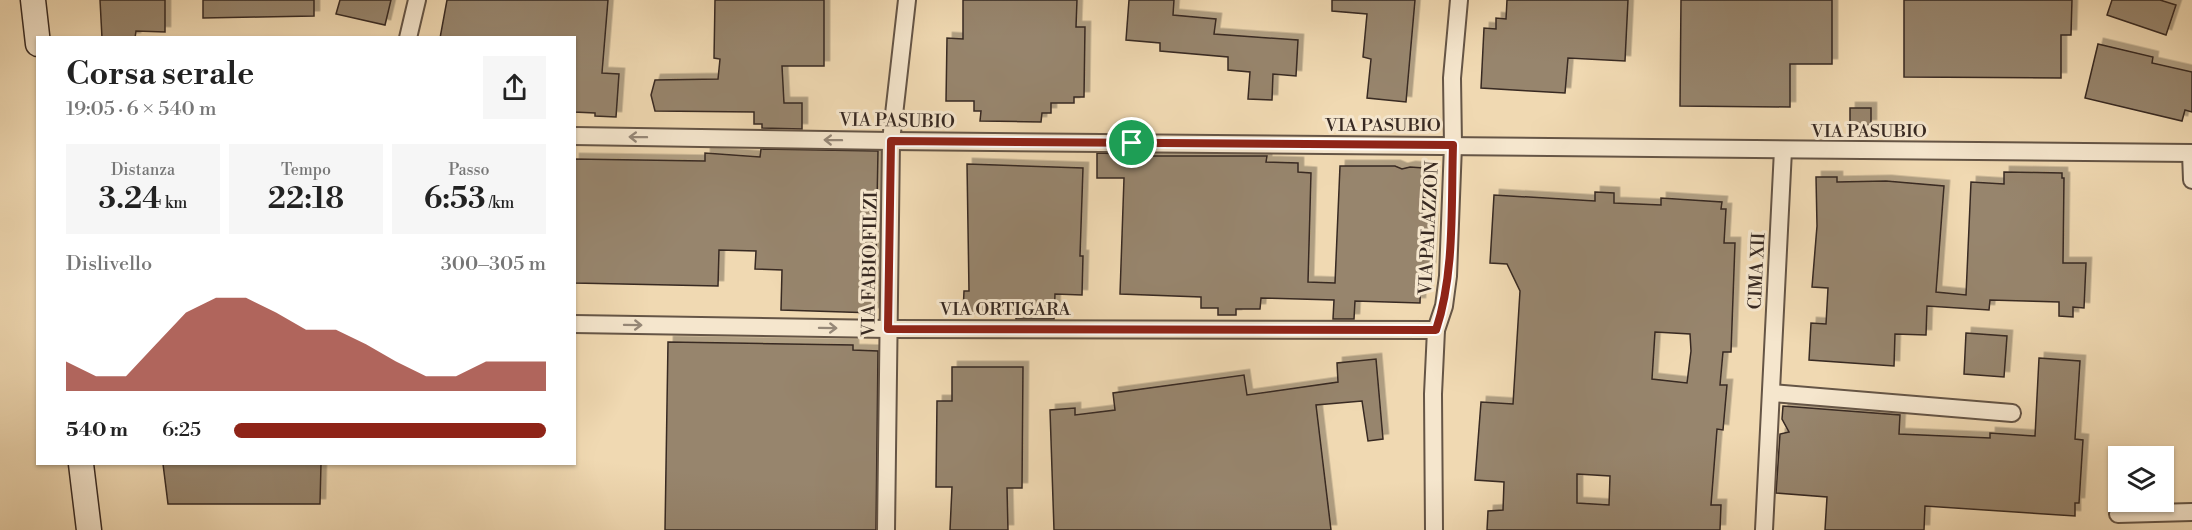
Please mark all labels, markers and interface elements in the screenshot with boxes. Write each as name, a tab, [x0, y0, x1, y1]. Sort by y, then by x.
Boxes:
text: Corsa serale	[66, 54, 254, 95]
button: share	[483, 56, 546, 119]
text: 19:05 · 6 × 540 m	[66, 97, 217, 122]
street label: VIA PASUBIO	[838, 108, 955, 134]
street label: VIA PASUBIO	[1324, 114, 1441, 137]
pin	[1106, 117, 1157, 168]
street label: VIA PASUBIO	[1810, 120, 1927, 143]
icon: arrive	[1115, 126, 1148, 159]
one-way arrow	[628, 131, 648, 143]
one-way arrow	[823, 134, 843, 146]
text: Distanza	[111, 160, 175, 180]
text: Tempo	[281, 160, 331, 180]
text: Passo	[448, 160, 490, 180]
street label: VIA PALAZZON	[1414, 160, 1444, 297]
text: 3.24	[99, 180, 162, 218]
text: 22:18	[268, 180, 344, 218]
text: 6:53	[424, 180, 486, 218]
street label: VIA FABIO FILZI	[857, 191, 883, 338]
text: km	[162, 193, 187, 213]
text: /km	[486, 193, 514, 213]
street label: CIMA XII	[1744, 232, 1771, 310]
text: Dislivello	[66, 252, 152, 277]
text: 300–305 m	[441, 252, 546, 277]
street label: VIA ORTIGARA	[938, 298, 1071, 321]
one-way arrow	[622, 319, 642, 331]
one-way arrow	[817, 322, 837, 334]
text: 540 m	[66, 418, 128, 443]
text: 6:25	[162, 418, 201, 443]
map controls	[2108, 446, 2174, 512]
button: layers	[2108, 446, 2174, 512]

